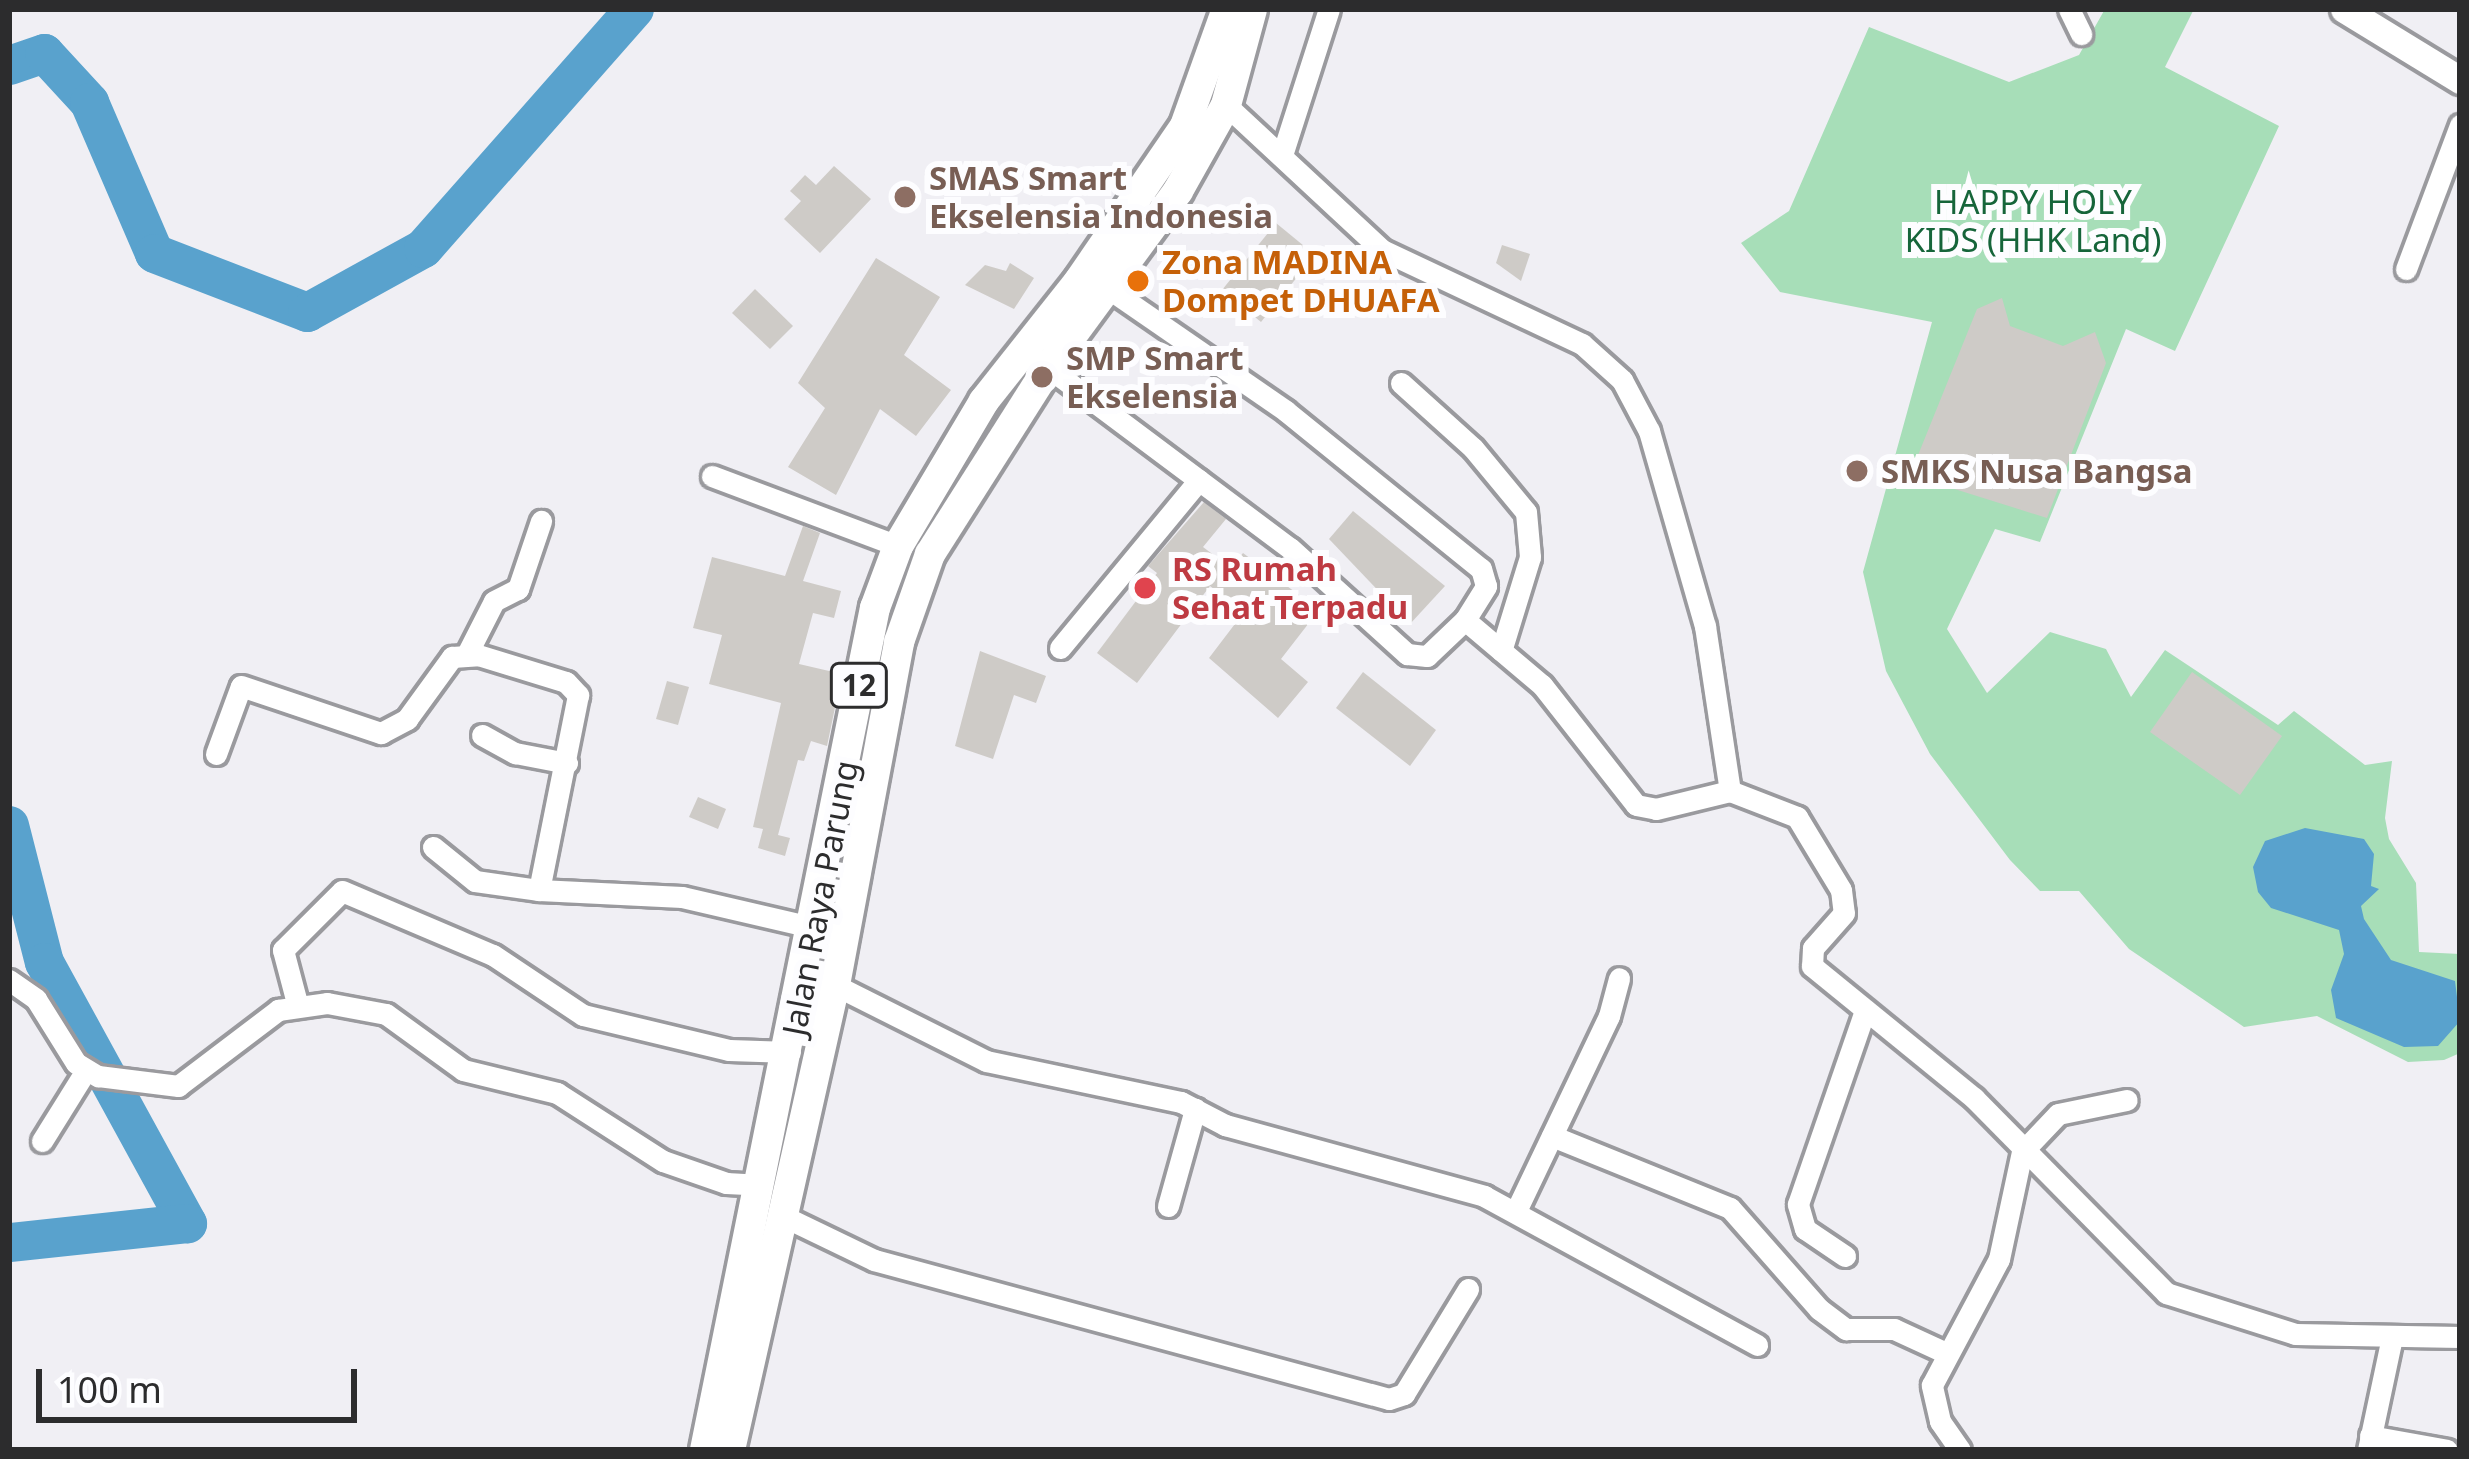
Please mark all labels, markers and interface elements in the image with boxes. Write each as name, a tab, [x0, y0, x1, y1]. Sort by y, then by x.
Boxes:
place label: SMAS Smart Ekselensia Indonesia	[929, 158, 1273, 236]
park label: HAPPY HOLY KIDS (HHK Land)	[1905, 182, 2161, 260]
marker: SMAS Smart Ekselensia Indonesia	[892, 184, 918, 210]
place label: Zona MADINA Dompet DHUAFA	[1162, 242, 1440, 320]
marker: Zona MADINA Dompet DHUAFA	[1125, 268, 1151, 294]
place label: SMP Smart Ekselensia	[1066, 338, 1244, 416]
marker: SMP Smart Ekselensia	[1029, 364, 1055, 390]
place label: SMKS Nusa Bangsa	[1881, 451, 2193, 491]
marker: SMKS Nusa Bangsa	[1844, 458, 1870, 484]
place label: RS Rumah Sehat Terpadu	[1172, 549, 1408, 627]
marker: RS Rumah Sehat Terpadu	[1129, 572, 1161, 604]
road number: 12	[829, 661, 889, 709]
street label: Jalan Raya Parung	[774, 757, 866, 1039]
scale bar	[42, 1345, 363, 1419]
text: 100 m	[57, 1365, 162, 1414]

